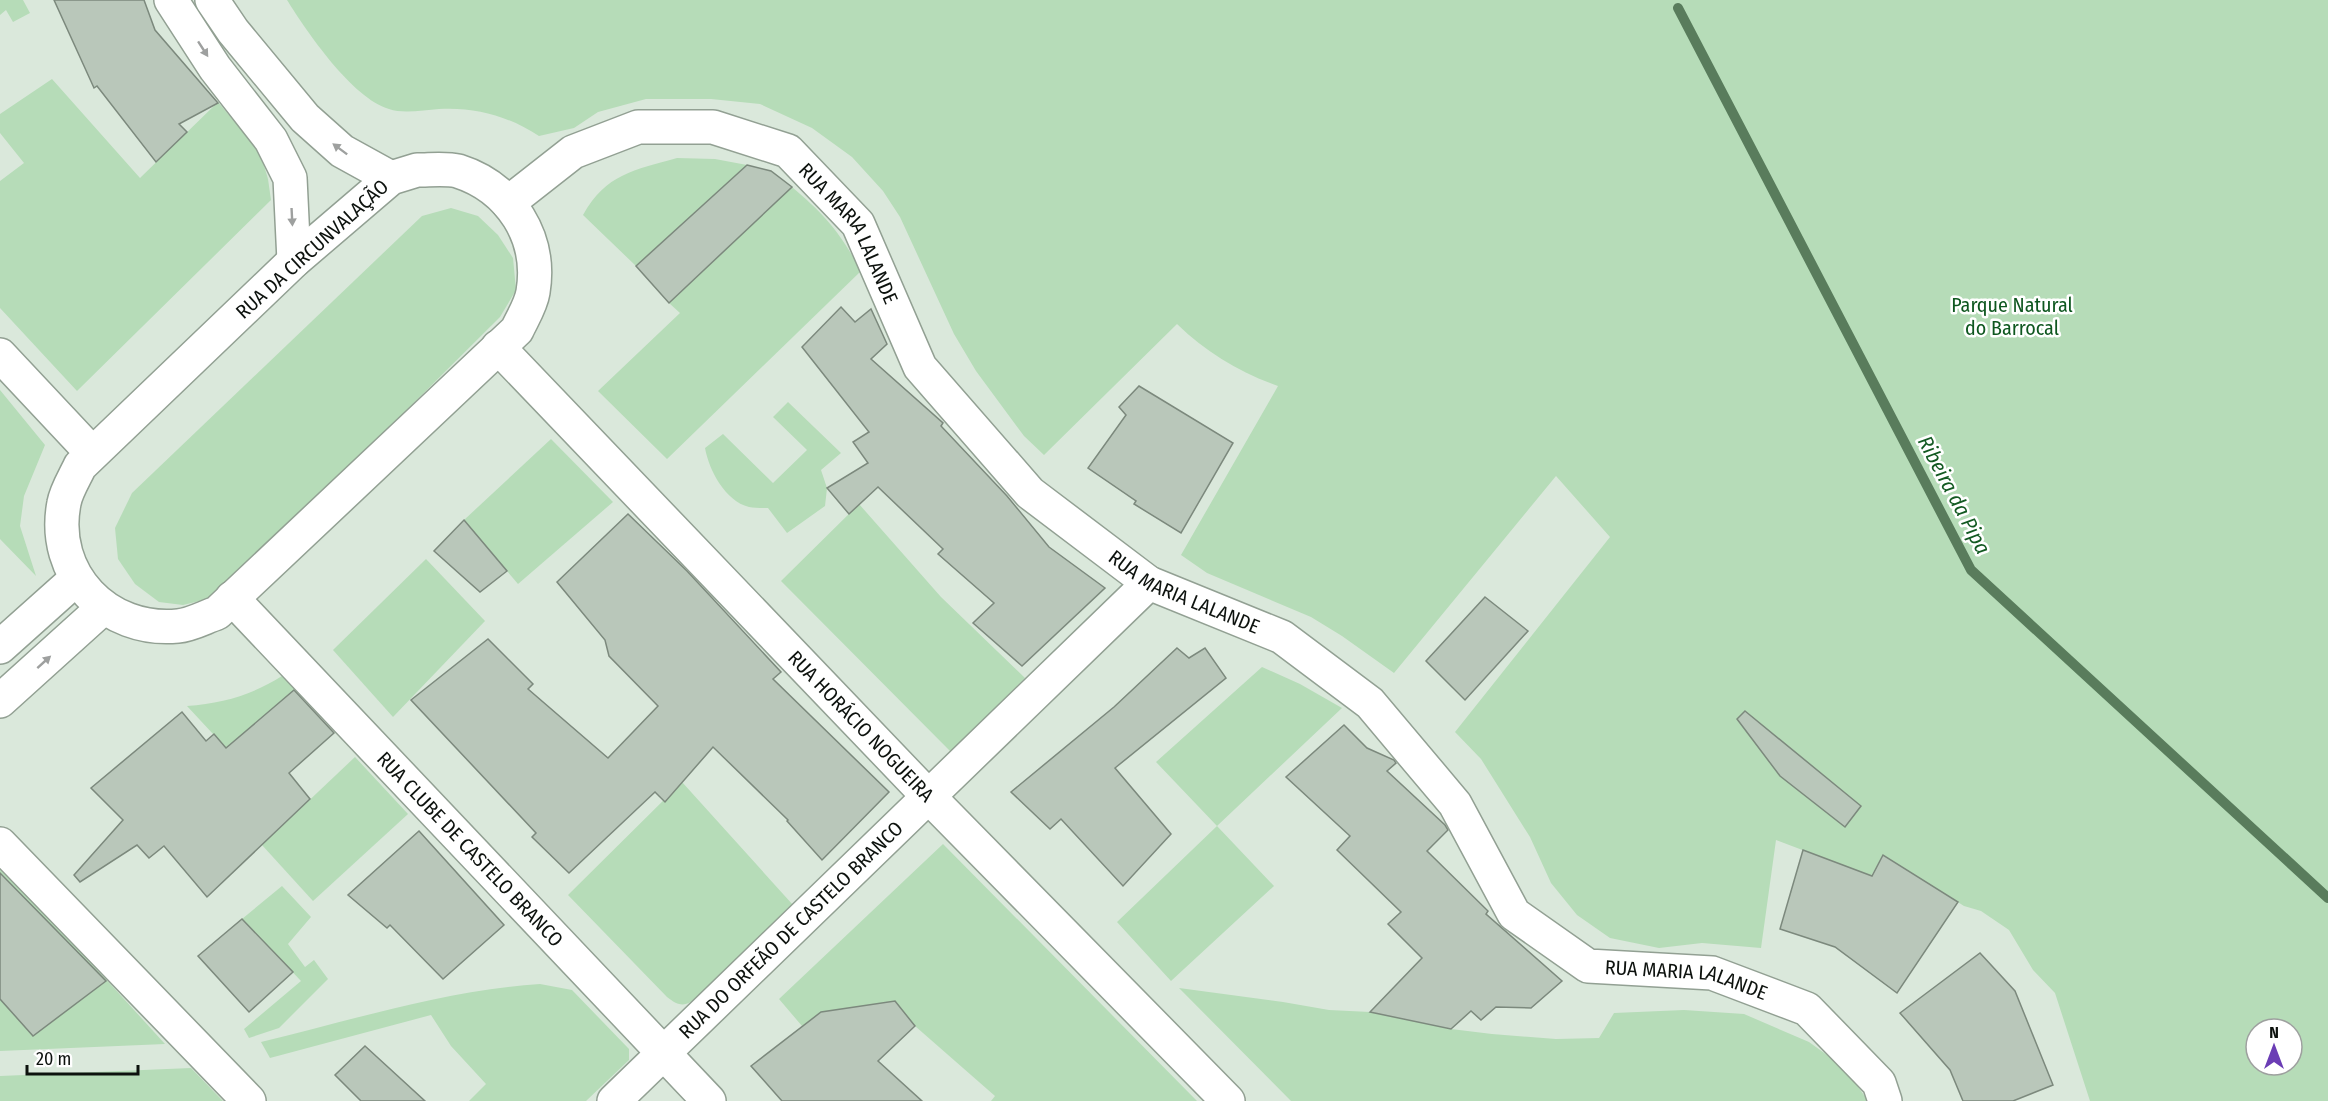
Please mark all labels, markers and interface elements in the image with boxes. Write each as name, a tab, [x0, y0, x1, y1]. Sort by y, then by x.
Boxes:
one-way arrow	[197, 41, 208, 57]
one-way arrow	[333, 143, 348, 155]
street label: RUA MARIA LALANDE	[794, 158, 903, 307]
street label: RUA DA CIRCUNVALAÇÃO	[231, 174, 394, 325]
one-way arrow	[287, 207, 296, 226]
park label: Parque Natural do Barrocal	[1951, 293, 2073, 340]
water label: Ribeira da Pipa	[1912, 431, 1996, 559]
street label: RUA MARIA LALANDE	[1104, 545, 1263, 639]
street label: RUA HORÁCIO NOGUEIRA	[783, 646, 939, 807]
one-way arrow	[36, 655, 51, 669]
street label: RUA CLUBE DE CASTELO BRANCO	[372, 747, 568, 952]
street label: RUA DO ORFEÃO DE CASTELO BRANCO	[674, 816, 908, 1044]
street label: RUA MARIA LALANDE	[1604, 955, 1771, 1005]
north arrow	[2244, 1017, 2304, 1077]
text: N	[2269, 1023, 2279, 1042]
scale bar	[27, 1038, 138, 1076]
text: 20 m	[36, 1048, 71, 1070]

